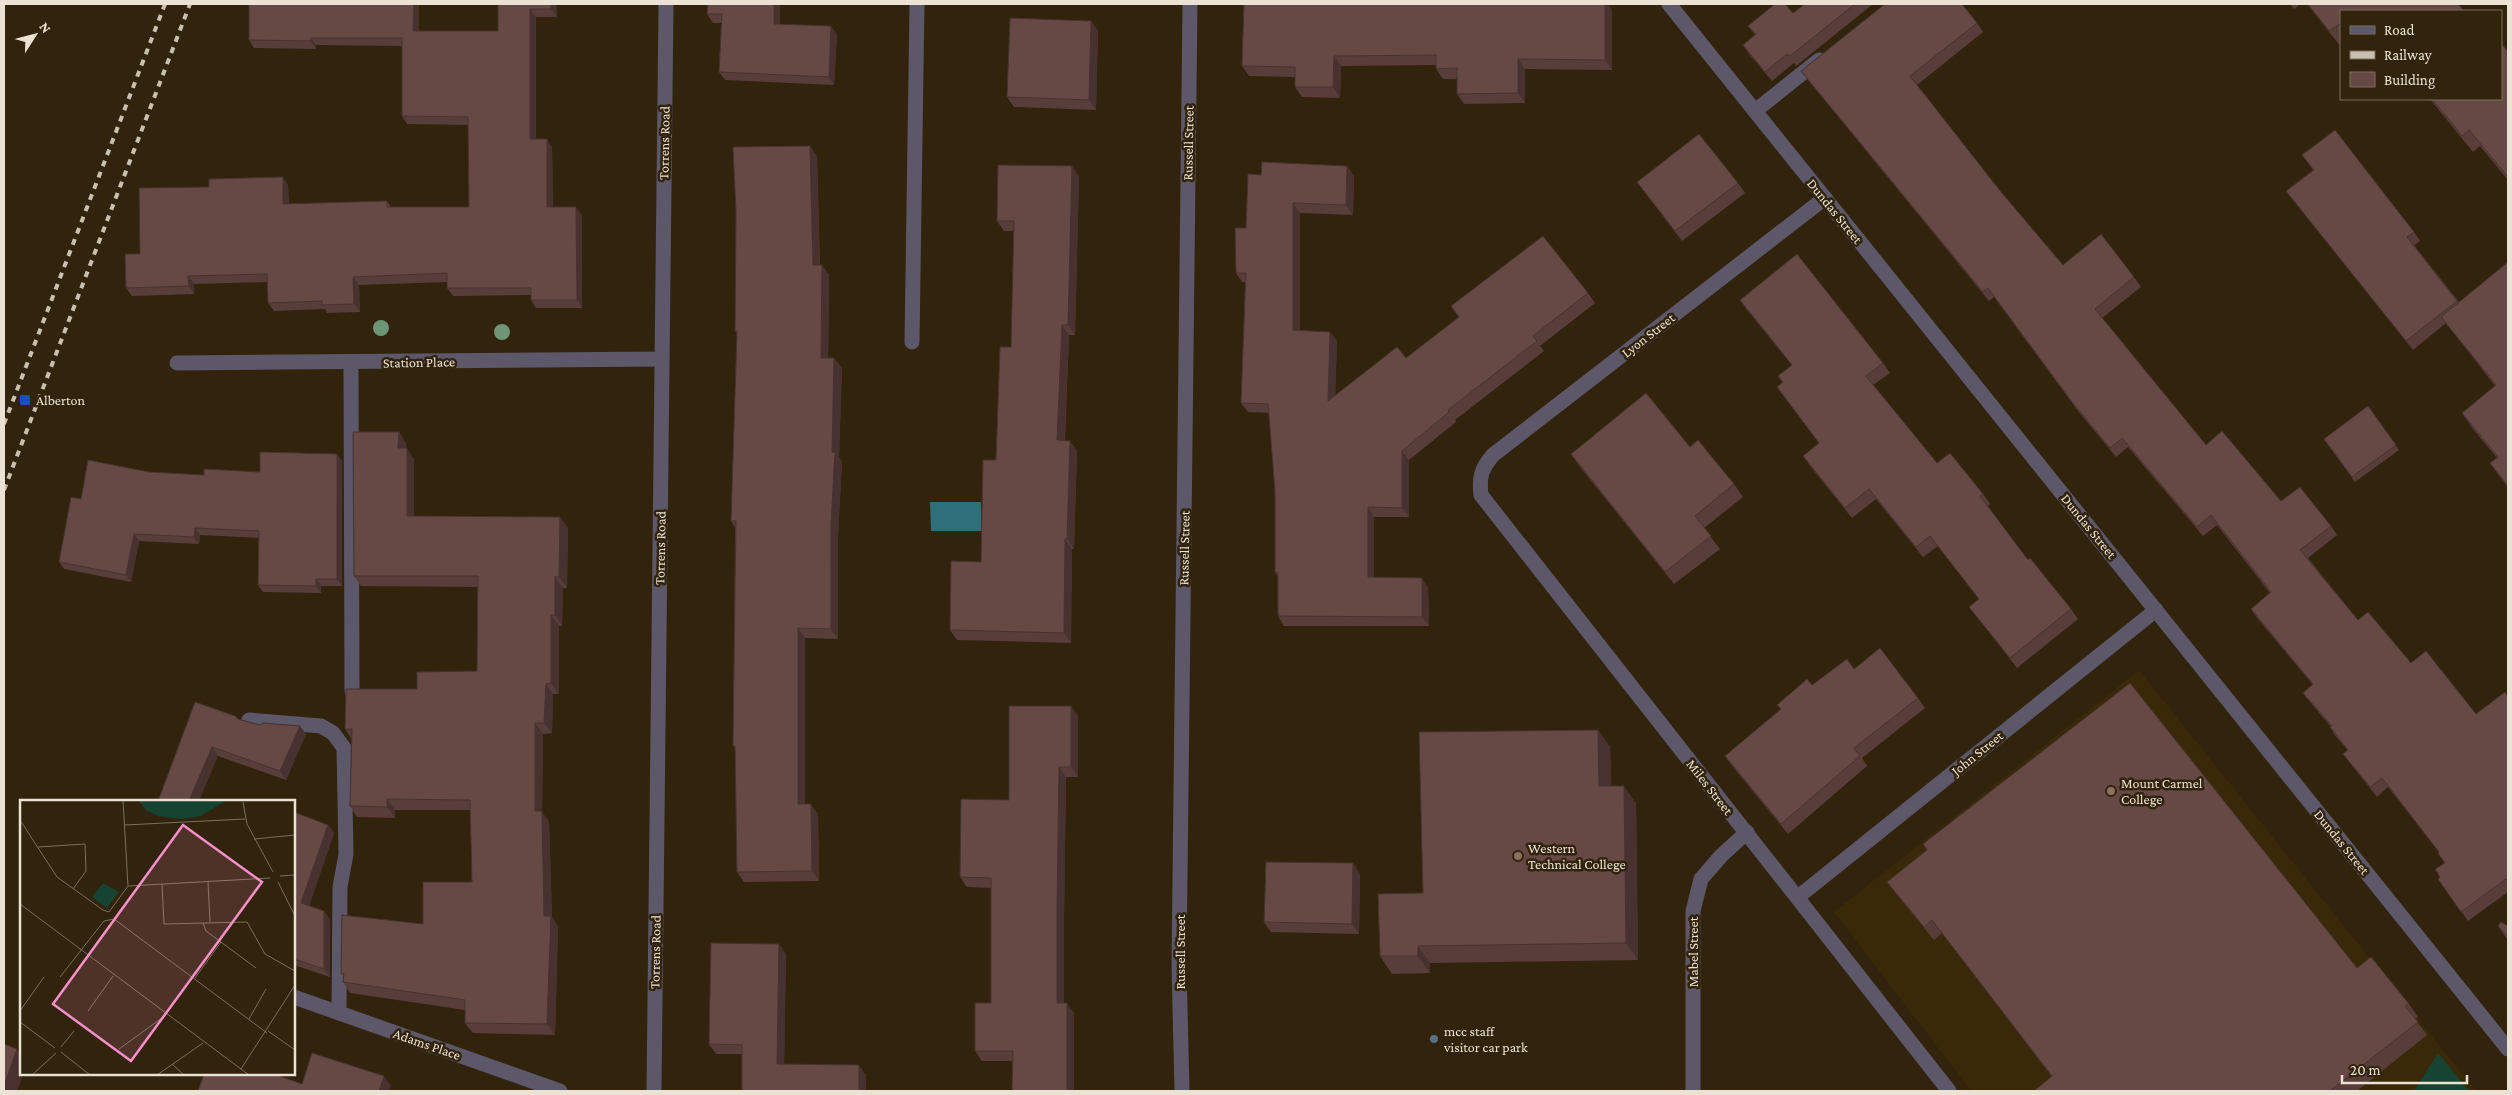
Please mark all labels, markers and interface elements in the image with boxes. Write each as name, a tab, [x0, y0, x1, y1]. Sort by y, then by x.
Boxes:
north arrow	[10, 10, 60, 60]
legend	[2340, 10, 2502, 100]
text: N	[36, 19, 55, 36]
text: Road	[2384, 22, 2415, 38]
text: Railway	[2384, 47, 2432, 64]
text: Building	[2384, 72, 2435, 89]
street label: Torrens Road	[655, 105, 673, 180]
street label: Russell Street	[1179, 105, 1197, 181]
street label: Dundas Street	[1804, 175, 1866, 247]
street label: Lyon Street	[1618, 309, 1678, 361]
street label: Station Place	[383, 353, 455, 371]
place label: Alberton	[36, 392, 85, 408]
marker: Alberton	[18, 393, 32, 407]
street label: Dundas Street	[2058, 490, 2120, 562]
street label: Torrens Road	[651, 510, 669, 585]
street label: Russell Street	[1175, 510, 1193, 586]
street label: John Street	[1946, 727, 2006, 780]
street label: Miles Street	[1683, 756, 1737, 818]
place label: Mount Carmel College	[2121, 775, 2203, 807]
marker: Mount Carmel College	[2105, 785, 2117, 797]
inset map	[20, 800, 295, 1075]
street label: Dundas Street	[2311, 806, 2373, 878]
place label: Western Technical College	[1528, 840, 1626, 872]
marker: Western Technical College	[1512, 850, 1524, 862]
street label: Torrens Road	[646, 914, 664, 989]
street label: Russell Street	[1172, 914, 1188, 989]
street label: Mabel Street	[1685, 916, 1701, 987]
place label: mcc staff visitor car park	[1443, 1023, 1528, 1055]
street label: Adams Place	[391, 1025, 463, 1063]
marker: mcc staff visitor car park	[1428, 1033, 1440, 1045]
scale bar	[2342, 1052, 2467, 1084]
text: 20 m	[2350, 1062, 2381, 1078]

